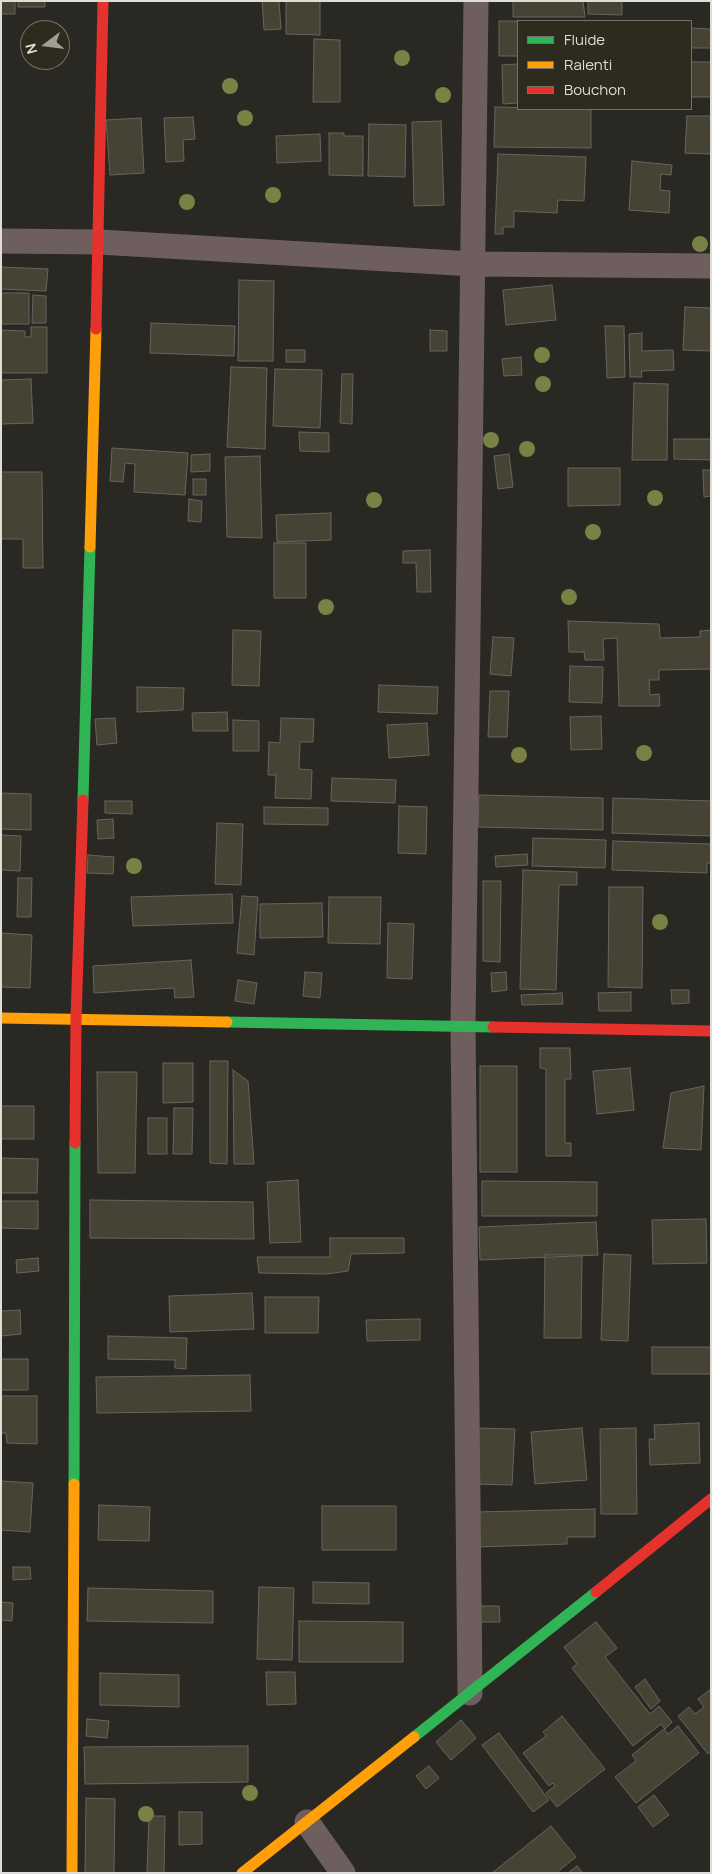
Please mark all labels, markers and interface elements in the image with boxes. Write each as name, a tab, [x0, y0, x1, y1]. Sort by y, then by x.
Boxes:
north arrow	[20, 20, 70, 70]
legend	[517, 20, 692, 110]
text: Fluide	[564, 29, 605, 50]
text: N	[21, 41, 41, 56]
text: Ralenti	[564, 54, 612, 75]
text: Bouchon	[564, 79, 626, 100]

